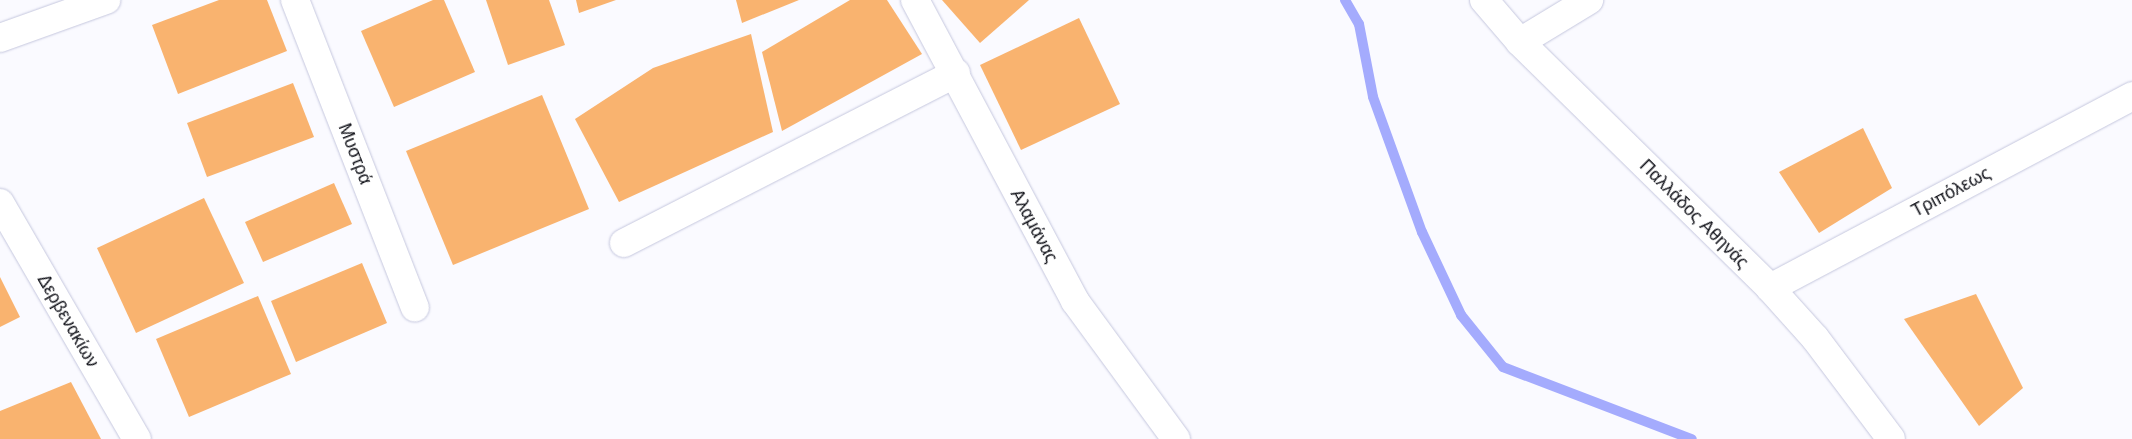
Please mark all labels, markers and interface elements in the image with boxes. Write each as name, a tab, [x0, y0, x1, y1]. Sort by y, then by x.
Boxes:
street label: Μυστρά	[334, 120, 376, 188]
street label: Παλλάδος Αθηνάς	[1635, 155, 1753, 273]
street label: Τριπόλεως	[1908, 162, 1994, 222]
street label: Αλαμάνας	[1006, 186, 1062, 266]
street label: Δερβενακίων	[33, 271, 103, 371]

